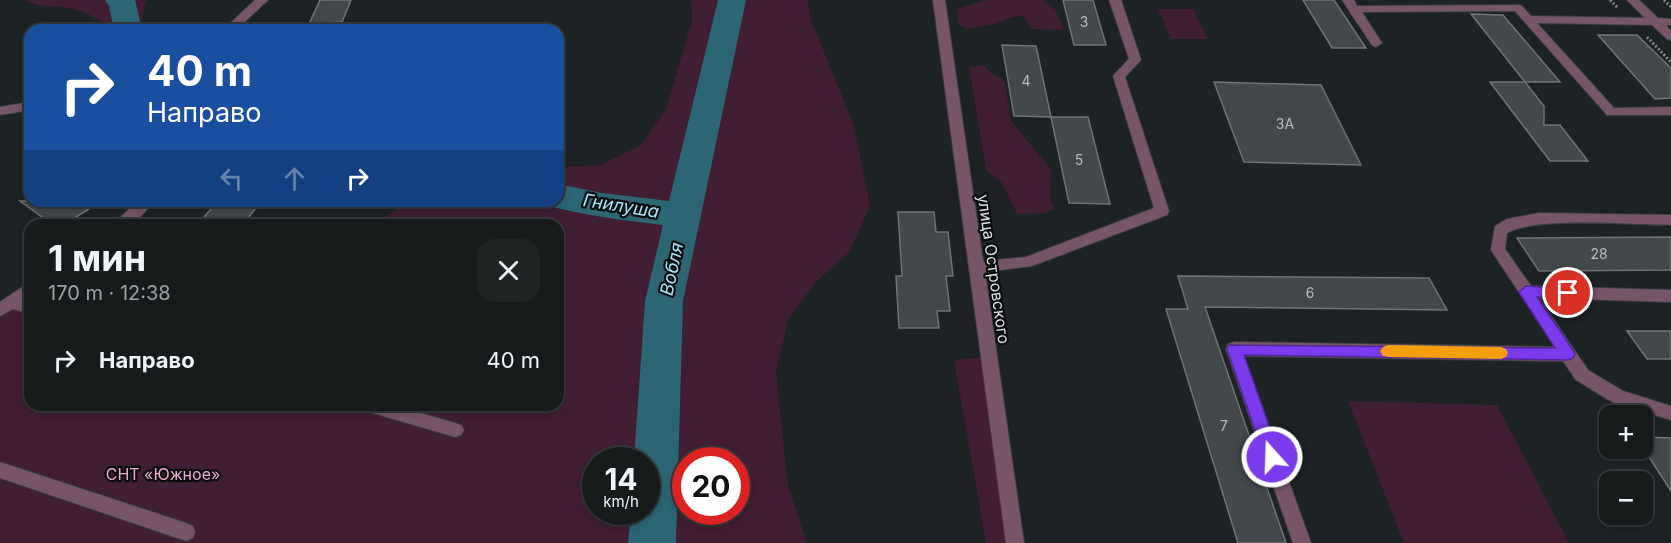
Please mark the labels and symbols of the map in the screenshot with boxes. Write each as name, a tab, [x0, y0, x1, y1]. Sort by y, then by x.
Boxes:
house number: 3	[1080, 13, 1088, 30]
house number: 4	[1021, 72, 1031, 89]
house number: 3А	[1276, 115, 1294, 132]
house number: 5	[1075, 151, 1083, 168]
water label: Гнилуша	[582, 189, 661, 222]
street label: улица Островского	[974, 193, 1014, 345]
water label: Вобля	[656, 240, 687, 297]
house number: 28	[1590, 245, 1608, 262]
pin	[1542, 267, 1593, 318]
house number: 6	[1306, 284, 1314, 301]
house number: 7	[1220, 417, 1228, 434]
position arrow	[1240, 425, 1304, 489]
speed limit sign: 20	[672, 447, 750, 525]
park label: СНТ «Южное»	[106, 464, 220, 484]

